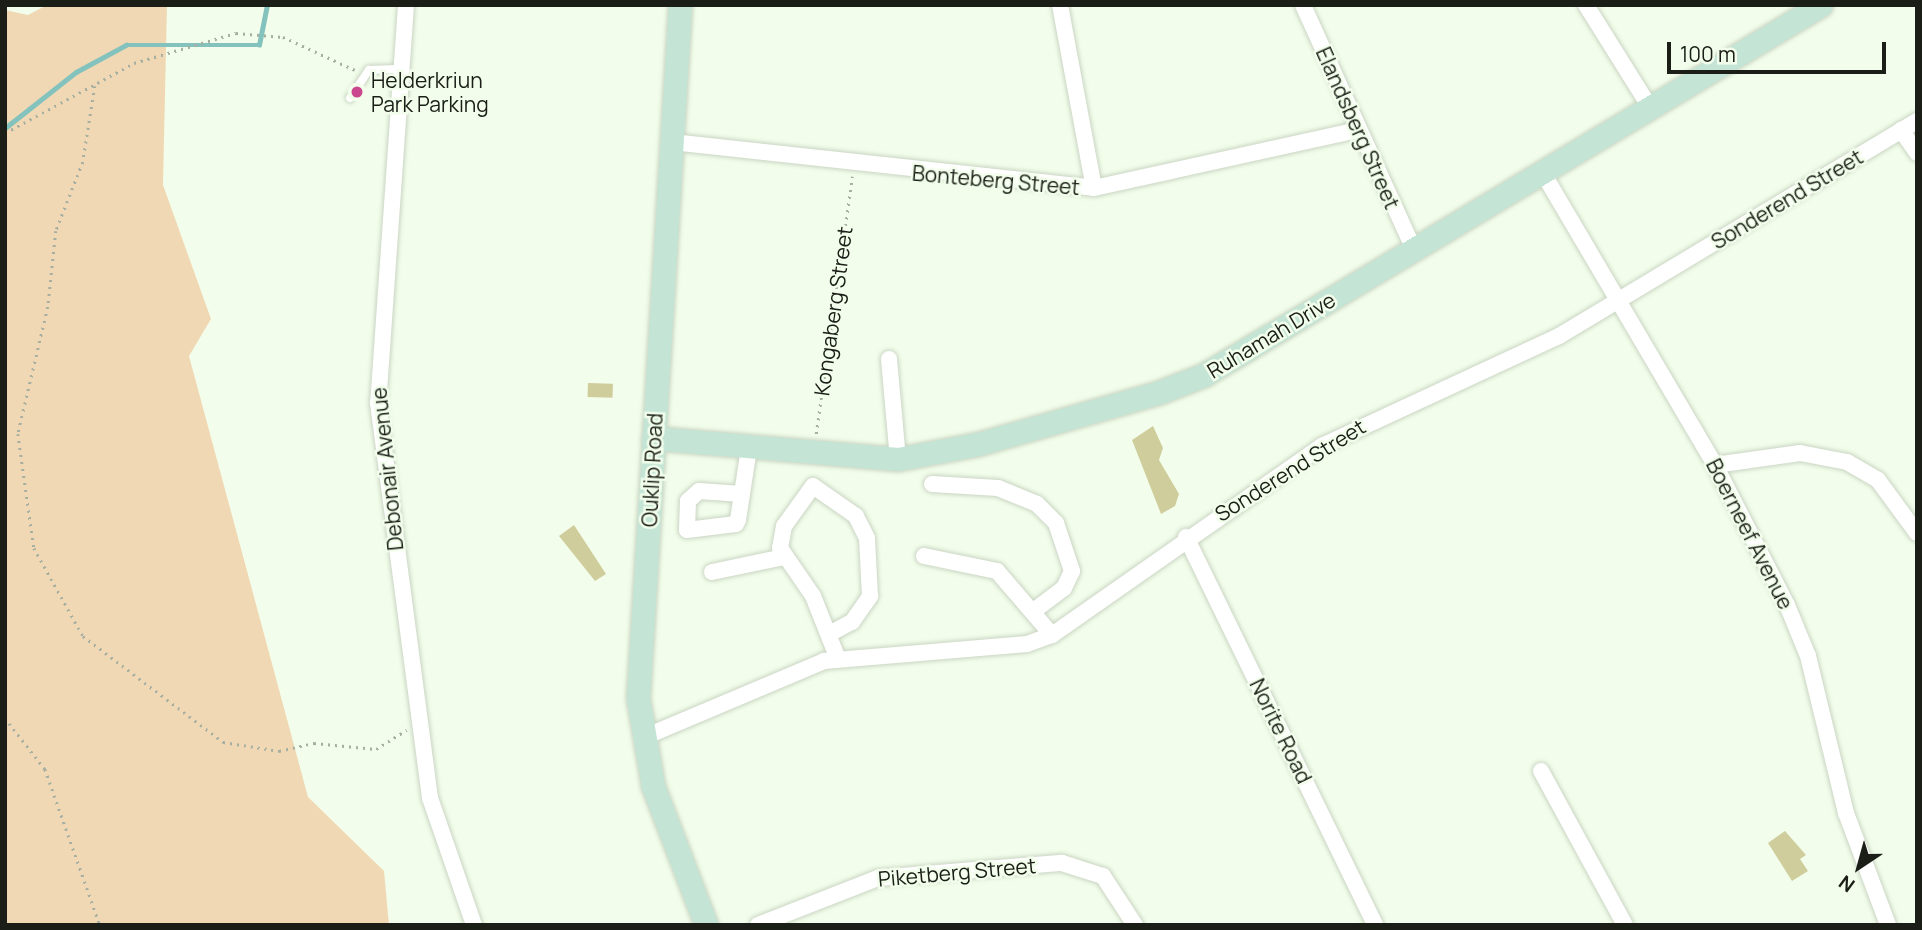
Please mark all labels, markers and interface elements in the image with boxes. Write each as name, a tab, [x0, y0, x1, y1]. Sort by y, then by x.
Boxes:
scale bar	[1670, 28, 1889, 72]
text: 100 m	[1680, 40, 1736, 68]
street label: Elandsberg Street	[1311, 43, 1405, 213]
place label: Helderkriun Park Parking	[371, 67, 489, 117]
marker: Helderkriun Park Parking	[349, 84, 365, 100]
street label: Sonderend Street	[1707, 144, 1867, 254]
street label: Bonteberg Street	[911, 160, 1081, 200]
street label: Kongaberg Street	[809, 225, 857, 397]
street label: Ruhamah Drive	[1202, 287, 1340, 383]
street label: Debonair Avenue	[366, 386, 408, 552]
street label: Ouklip Road	[636, 412, 668, 528]
street label: Sonderend Street	[1210, 414, 1370, 526]
street label: Boerneef Avenue	[1701, 454, 1799, 614]
street label: Norite Road	[1245, 674, 1317, 788]
north arrow	[1824, 832, 1894, 902]
street label: Piketberg Street	[877, 853, 1037, 891]
text: N	[1833, 869, 1860, 899]

